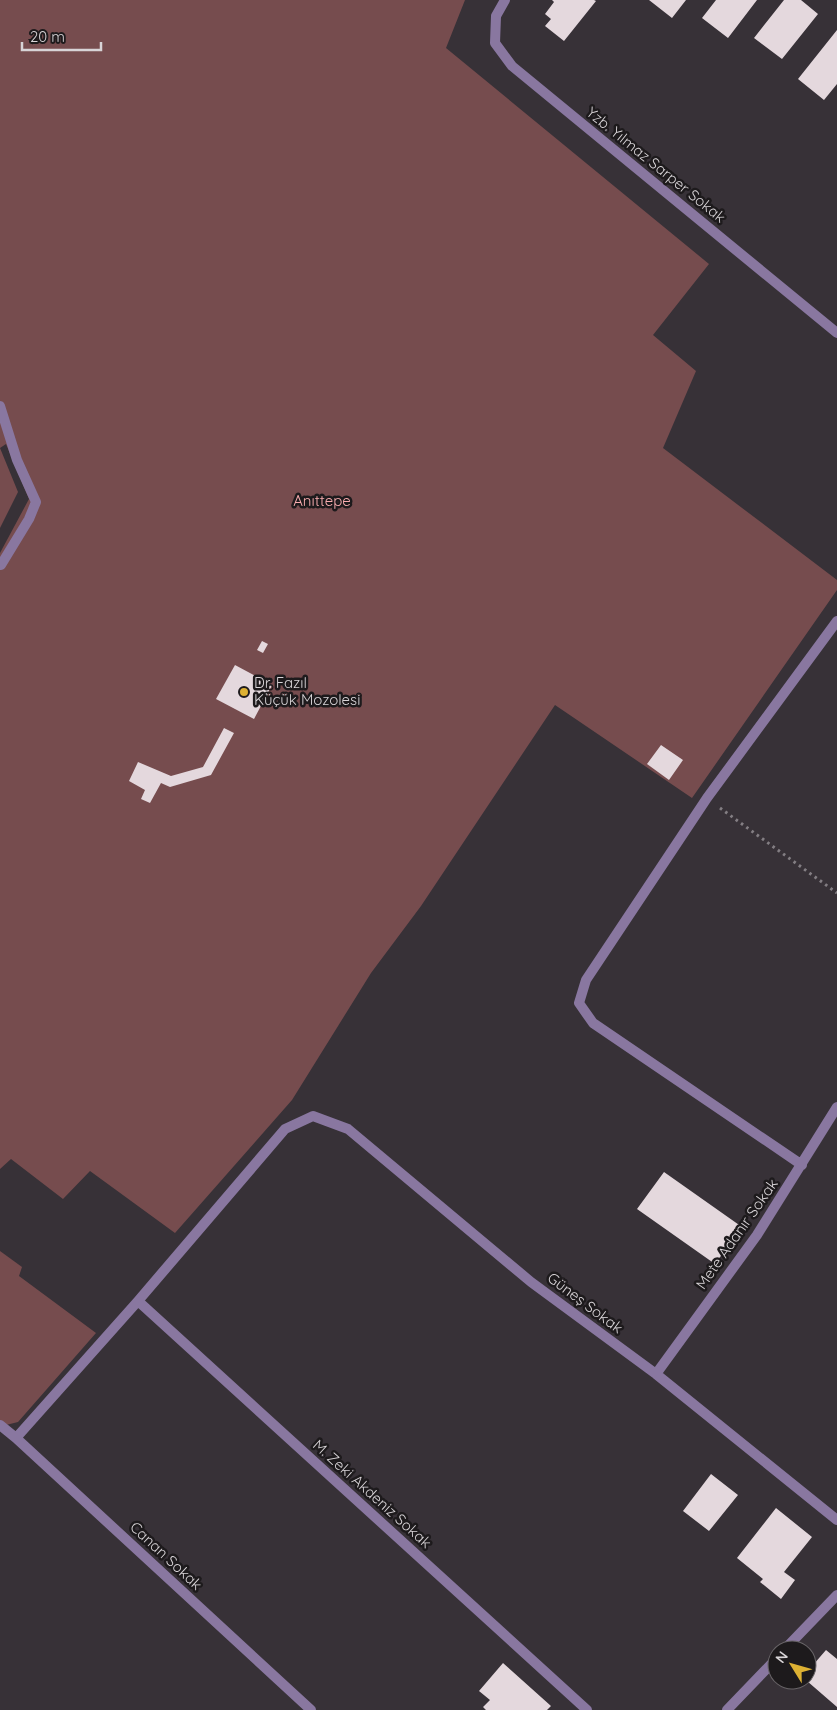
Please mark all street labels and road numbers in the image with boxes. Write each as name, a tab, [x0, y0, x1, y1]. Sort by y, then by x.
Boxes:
street label: Yzb. Yılmaz Sarper Sokak	[583, 103, 730, 227]
street label: Mete Adanır Sokak	[691, 1175, 782, 1293]
street label: Güneş Sokak	[544, 1268, 627, 1337]
street label: M. Zeki Akdeniz Sokak	[309, 1435, 436, 1552]
street label: Canan Sokak	[126, 1517, 206, 1594]

